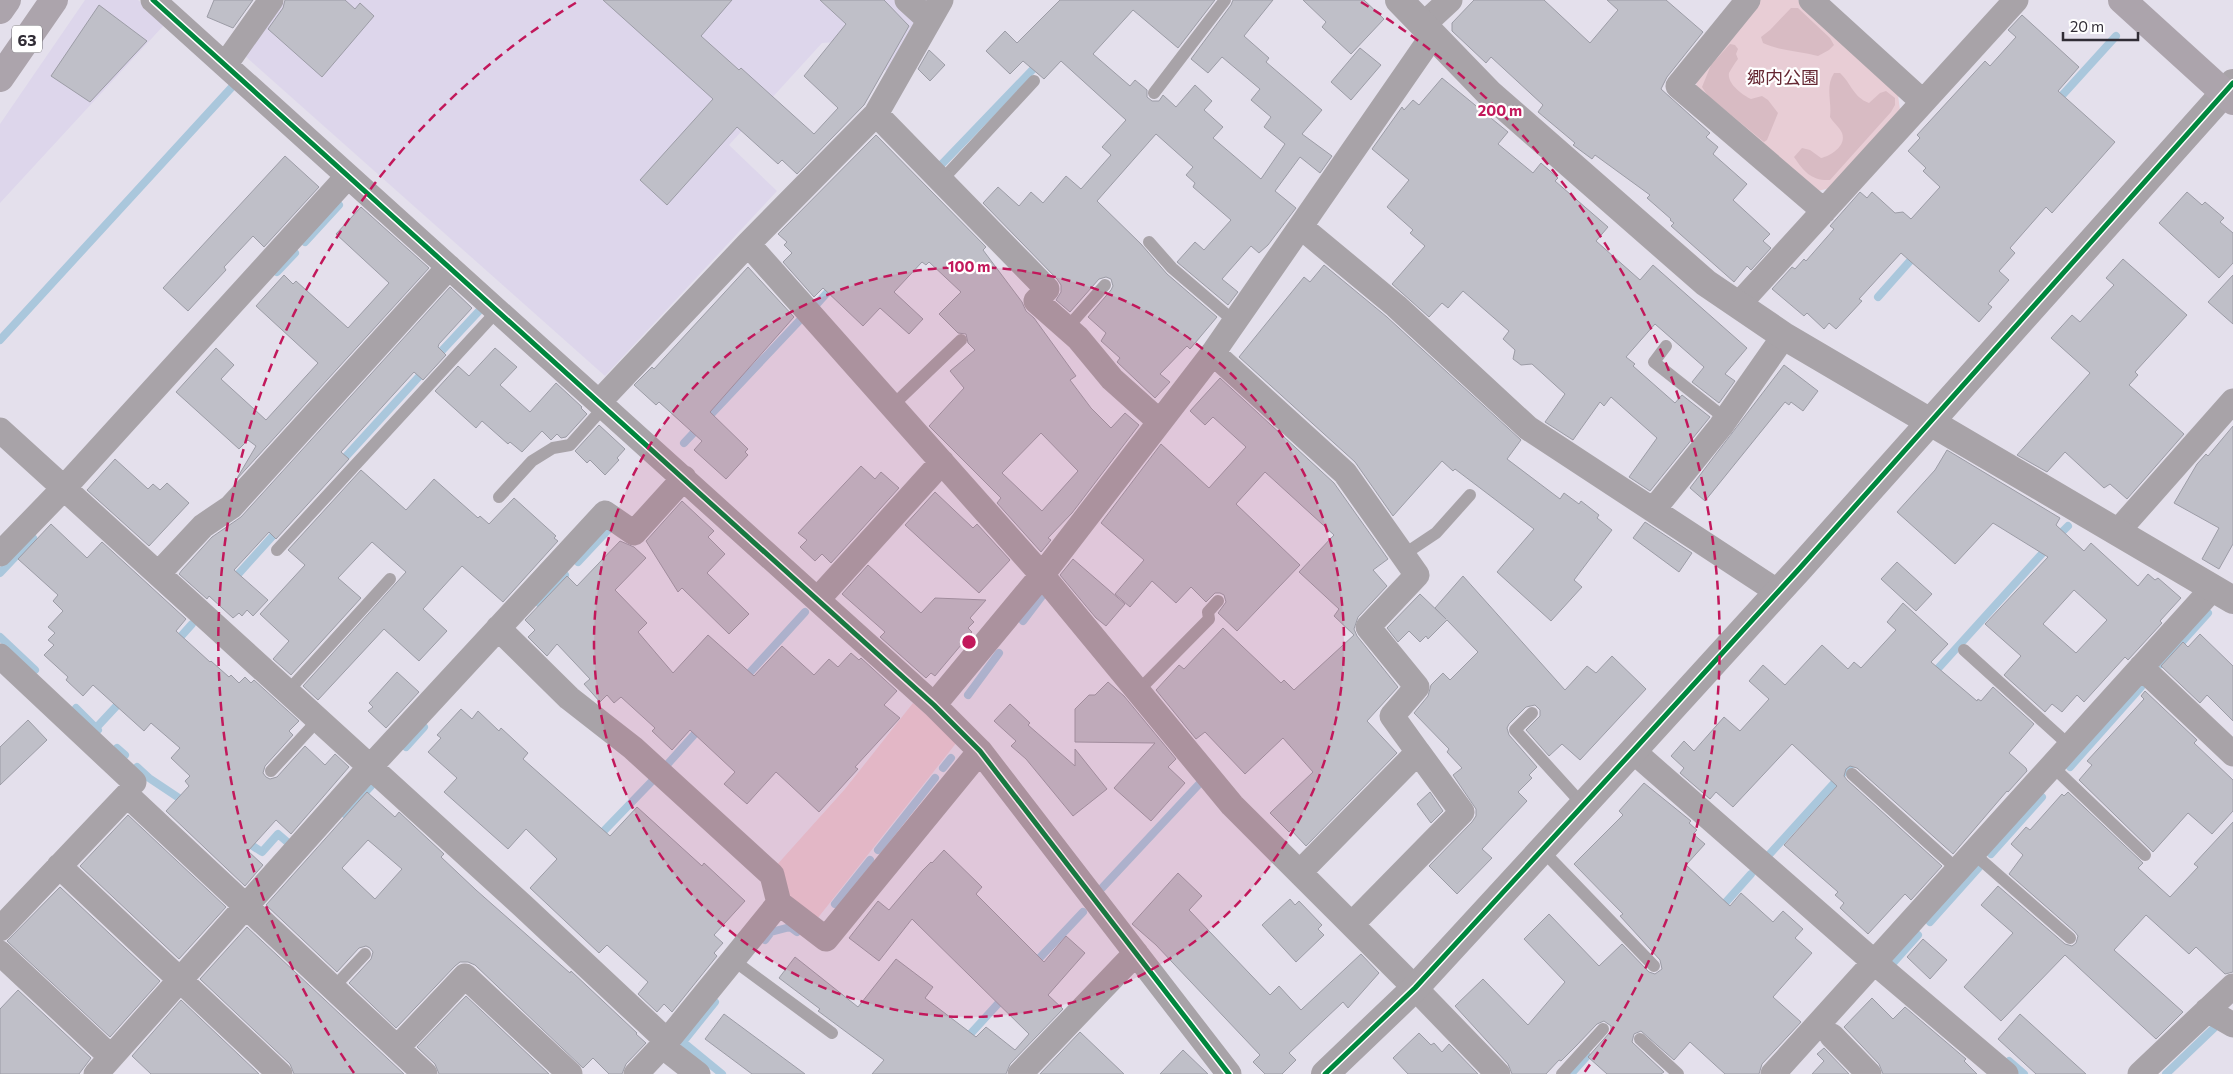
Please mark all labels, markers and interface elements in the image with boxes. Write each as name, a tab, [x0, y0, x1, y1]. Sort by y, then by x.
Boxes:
scale bar	[2063, 10, 2138, 42]
text: 20 m	[2070, 17, 2104, 35]
road number: 63	[12, 26, 42, 52]
park label: 郷内公園	[1747, 66, 1819, 88]
text: 200 m	[1478, 101, 1522, 119]
text: 100 m	[948, 257, 990, 275]
centre of rings	[960, 633, 978, 651]

